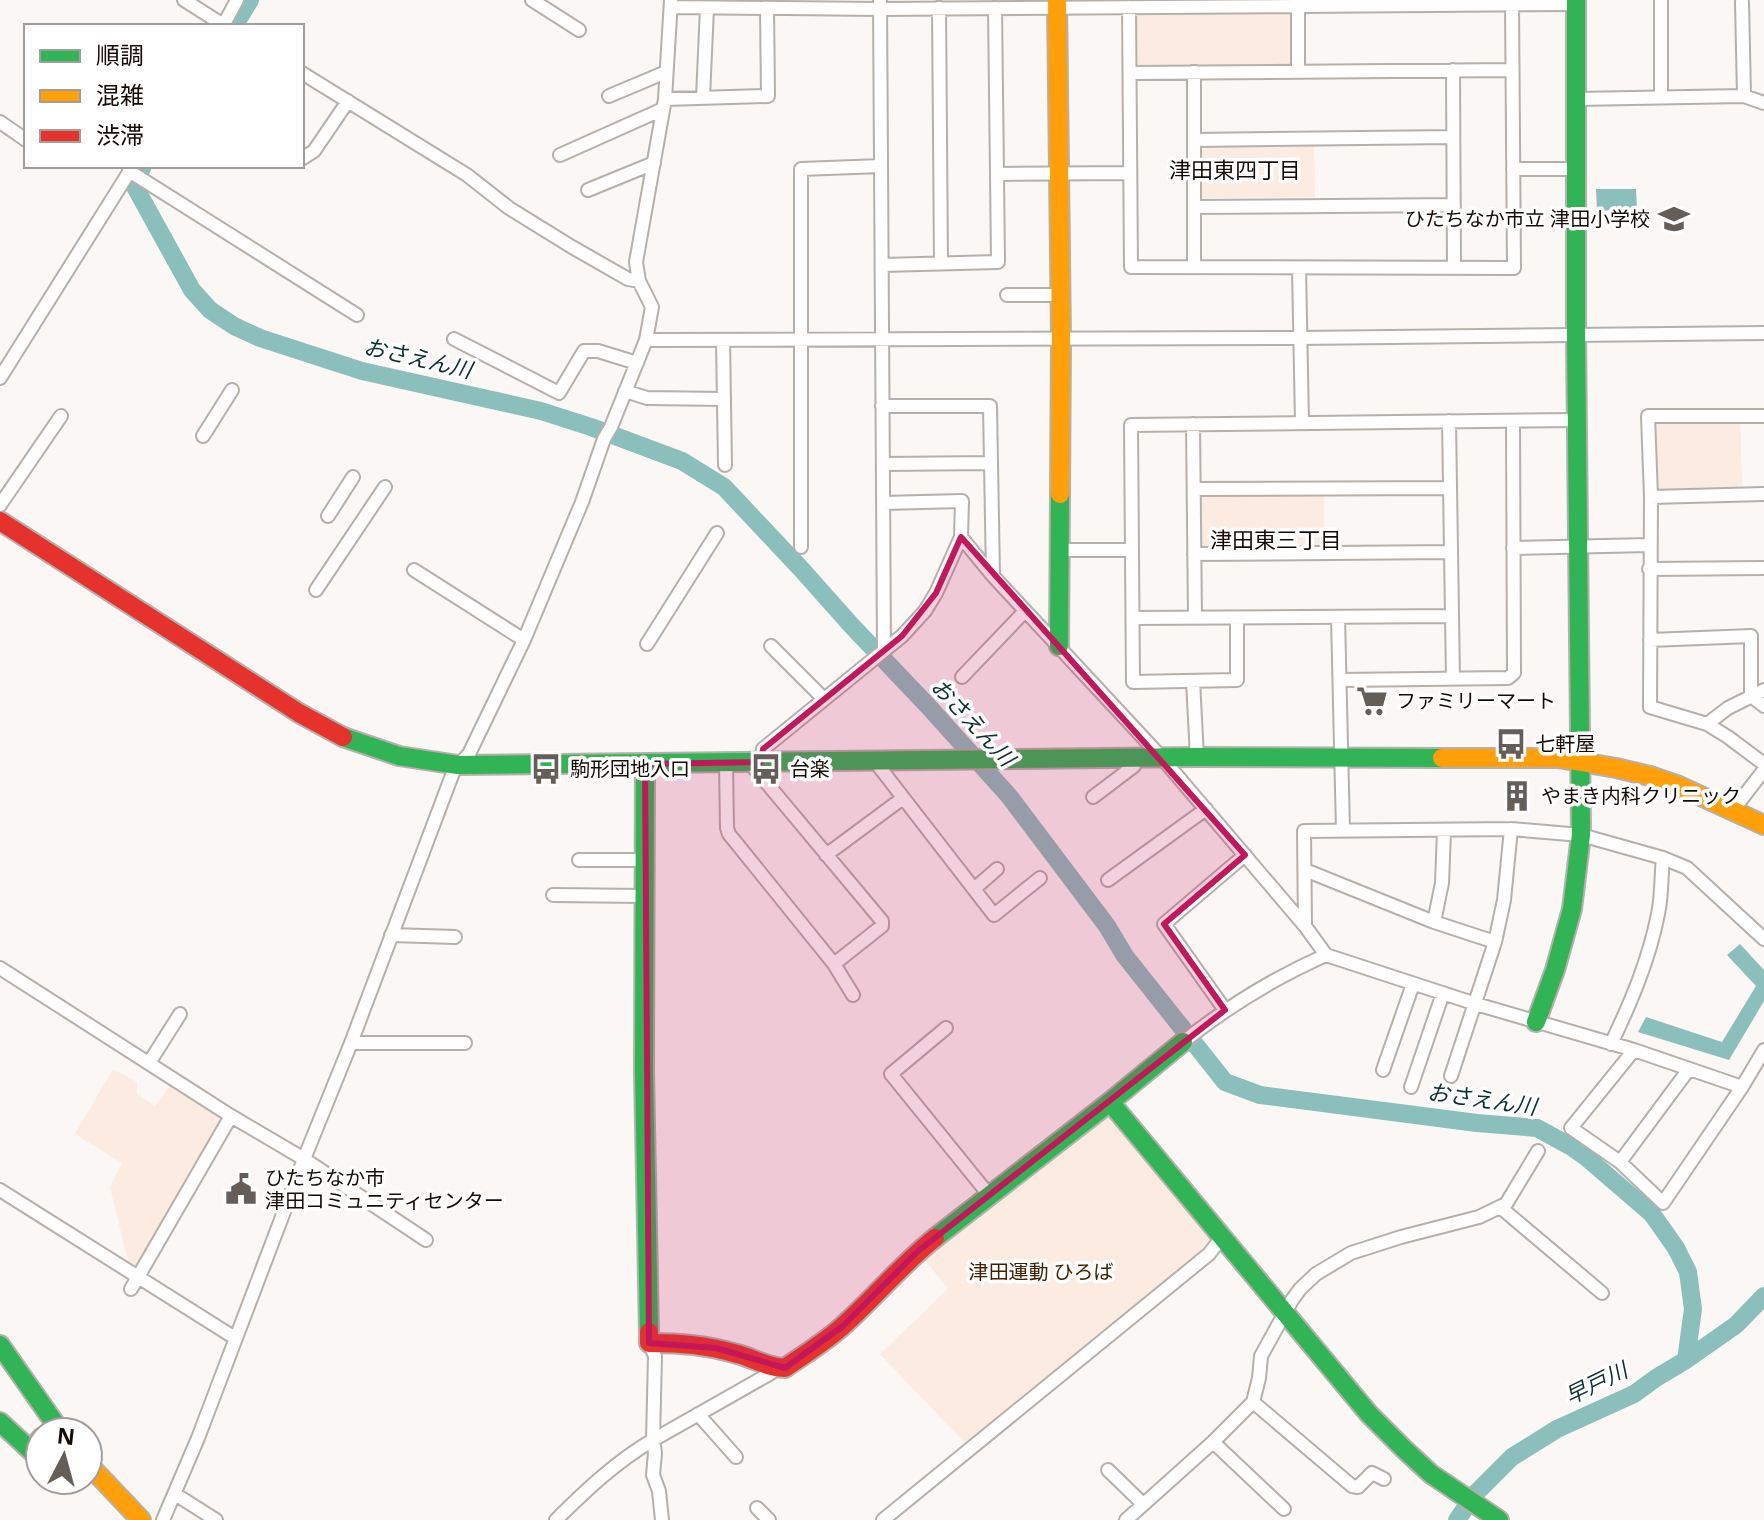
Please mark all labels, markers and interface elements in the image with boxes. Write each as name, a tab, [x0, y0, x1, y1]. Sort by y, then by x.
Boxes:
legend	[24, 24, 304, 168]
text: 順調	[96, 38, 144, 71]
text: 混雑	[96, 78, 144, 111]
text: 渋滞	[96, 118, 144, 151]
district label: 津田東四丁目	[1169, 154, 1301, 184]
school or university icon: ひたちなか市立 津田小学校	[1657, 202, 1691, 236]
place label: ひたちなか市立 津田小学校	[1405, 205, 1650, 232]
water label: おさえん川	[361, 330, 477, 384]
district label: 津田東三丁目	[1210, 524, 1342, 554]
water label: おさえん川	[925, 671, 1024, 773]
supermarket icon: ファミリーマート	[1355, 684, 1389, 718]
place label: ファミリーマート	[1396, 687, 1556, 714]
bus stop icon: 七軒屋	[1494, 727, 1528, 761]
place label: 七軒屋	[1535, 730, 1595, 757]
bus stop icon: 駒形団地入口	[529, 752, 563, 786]
bus stop icon: 台楽	[749, 752, 783, 786]
place label: 駒形団地入口	[570, 755, 690, 782]
place label: 台楽	[790, 755, 830, 782]
building icon: やまき内科クリニック	[1500, 779, 1534, 813]
place label: やまき内科クリニック	[1541, 782, 1741, 809]
water label: おさえん川	[1426, 1076, 1541, 1121]
place label: ひたちなか市 津田コミュニティセンター	[265, 1164, 504, 1214]
public building icon: ひたちなか市 津田コミュニティセンター	[224, 1172, 258, 1206]
park label: 津田運動 ひろば	[968, 1258, 1114, 1285]
water label: 早戸川	[1559, 1353, 1634, 1410]
north arrow	[24, 1416, 104, 1496]
text: N	[56, 1419, 77, 1451]

